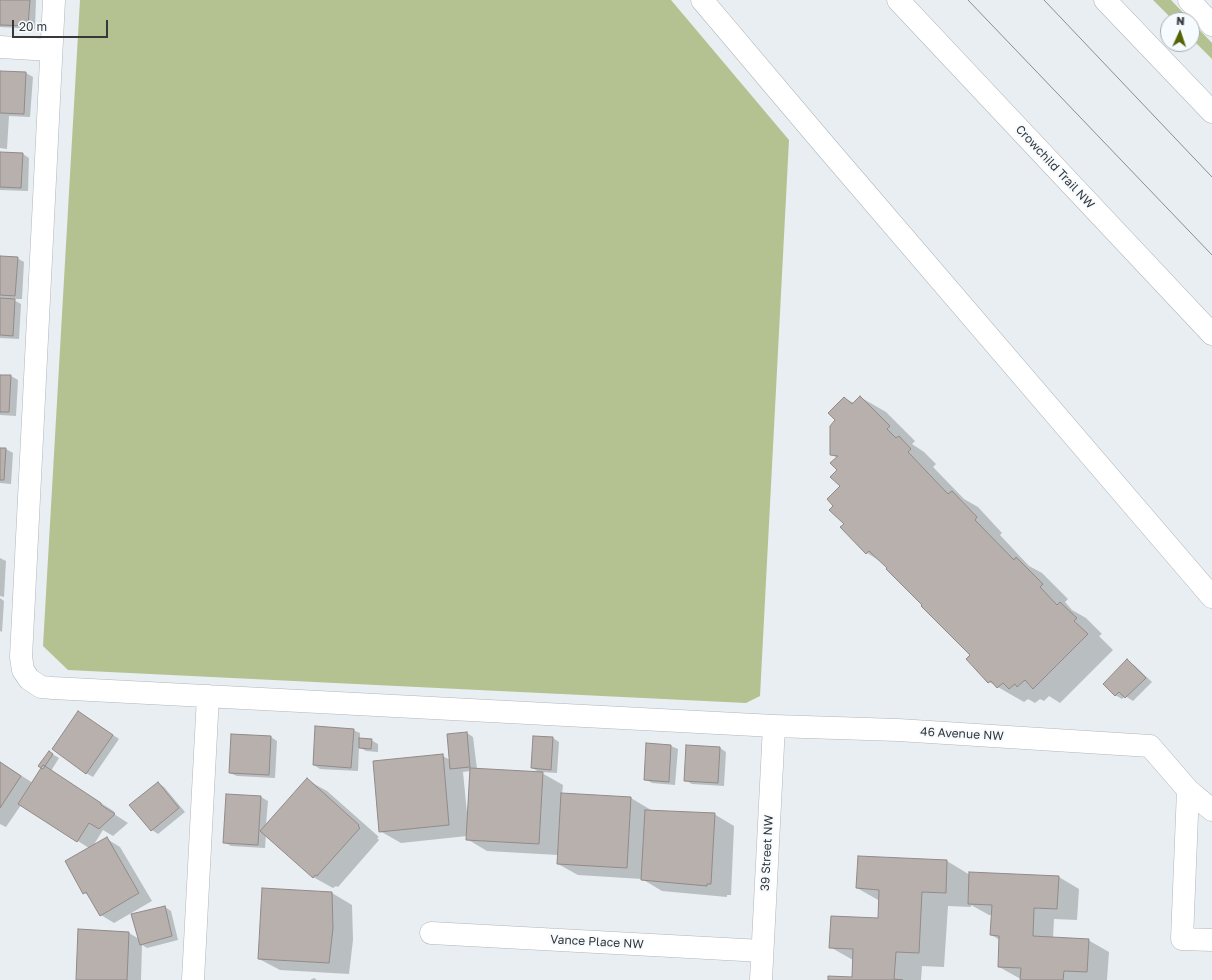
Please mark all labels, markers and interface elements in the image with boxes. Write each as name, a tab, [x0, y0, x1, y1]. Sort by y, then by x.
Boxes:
scale bar	[14, 12, 110, 38]
north arrow	[1160, 12, 1200, 52]
text: N	[1176, 14, 1185, 27]
text: 20 m	[19, 19, 47, 34]
street label: Crowchild Trail NW	[1013, 122, 1097, 212]
street label: 46 Avenue NW	[920, 725, 1004, 743]
street label: 39 Street NW	[758, 814, 776, 892]
street label: Vance Place NW	[550, 932, 644, 952]

